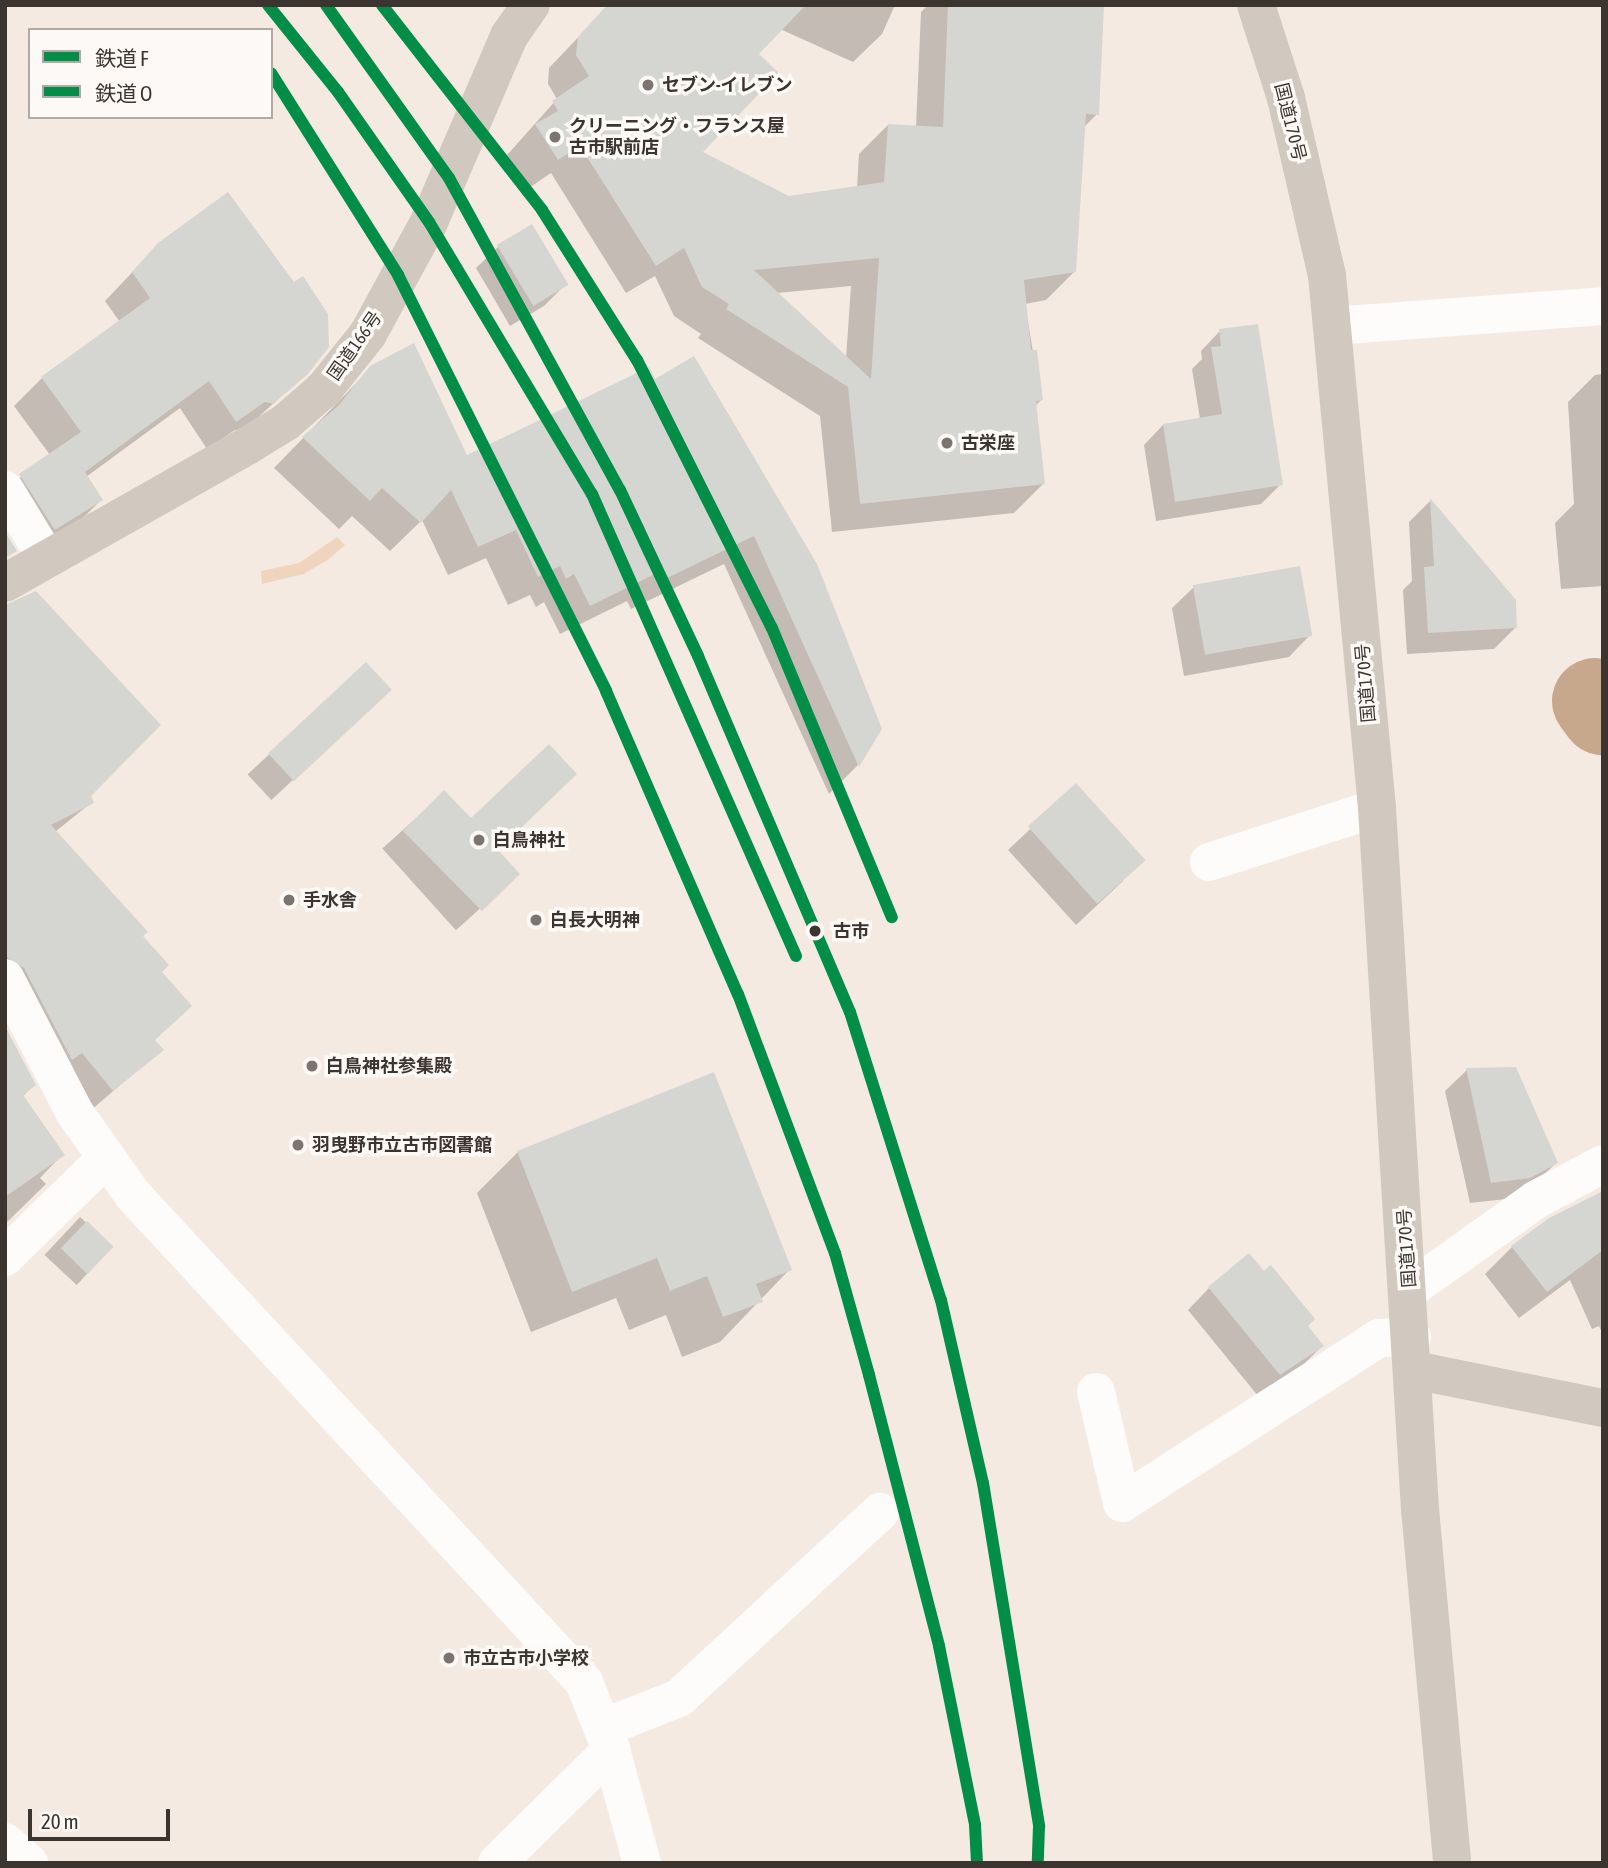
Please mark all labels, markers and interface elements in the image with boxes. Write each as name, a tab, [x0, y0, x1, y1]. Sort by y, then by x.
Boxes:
legend	[28, 28, 273, 119]
text: 鉄道 F	[95, 46, 148, 70]
place label: セブン-イレブン	[662, 74, 792, 96]
marker: セブン-イレブン	[640, 77, 656, 93]
text: 鉄道 O	[95, 81, 152, 105]
street label: 国道170号	[1270, 81, 1310, 163]
place label: クリーニング・フランス屋 古市駅前店	[569, 116, 785, 158]
marker: クリーニング・フランス屋 古市駅前店	[547, 129, 563, 145]
street label: 国道166号	[323, 307, 387, 385]
place label: 古栄座	[961, 432, 1015, 454]
marker: 古栄座	[939, 435, 955, 451]
street label: 国道170号	[1352, 643, 1380, 723]
place label: 白鳥神社	[493, 829, 565, 851]
marker: 白鳥神社	[471, 832, 487, 848]
place label: 手水舎	[303, 889, 357, 911]
marker: 手水舎	[281, 892, 297, 908]
place label: 白長大明神	[550, 909, 640, 931]
marker: 白長大明神	[528, 912, 544, 928]
marker: 古市	[803, 919, 827, 943]
place label: 古市	[833, 920, 869, 942]
place label: 白鳥神社参集殿	[326, 1055, 452, 1077]
marker: 白鳥神社参集殿	[304, 1058, 320, 1074]
place label: 羽曳野市立古市図書館	[312, 1134, 492, 1156]
marker: 羽曳野市立古市図書館	[290, 1137, 306, 1153]
street label: 国道170号	[1393, 1208, 1421, 1288]
place label: 市立古市小学校	[463, 1647, 589, 1669]
marker: 市立古市小学校	[441, 1650, 457, 1666]
scale bar	[32, 1794, 173, 1838]
text: 20 m	[41, 1809, 79, 1833]

